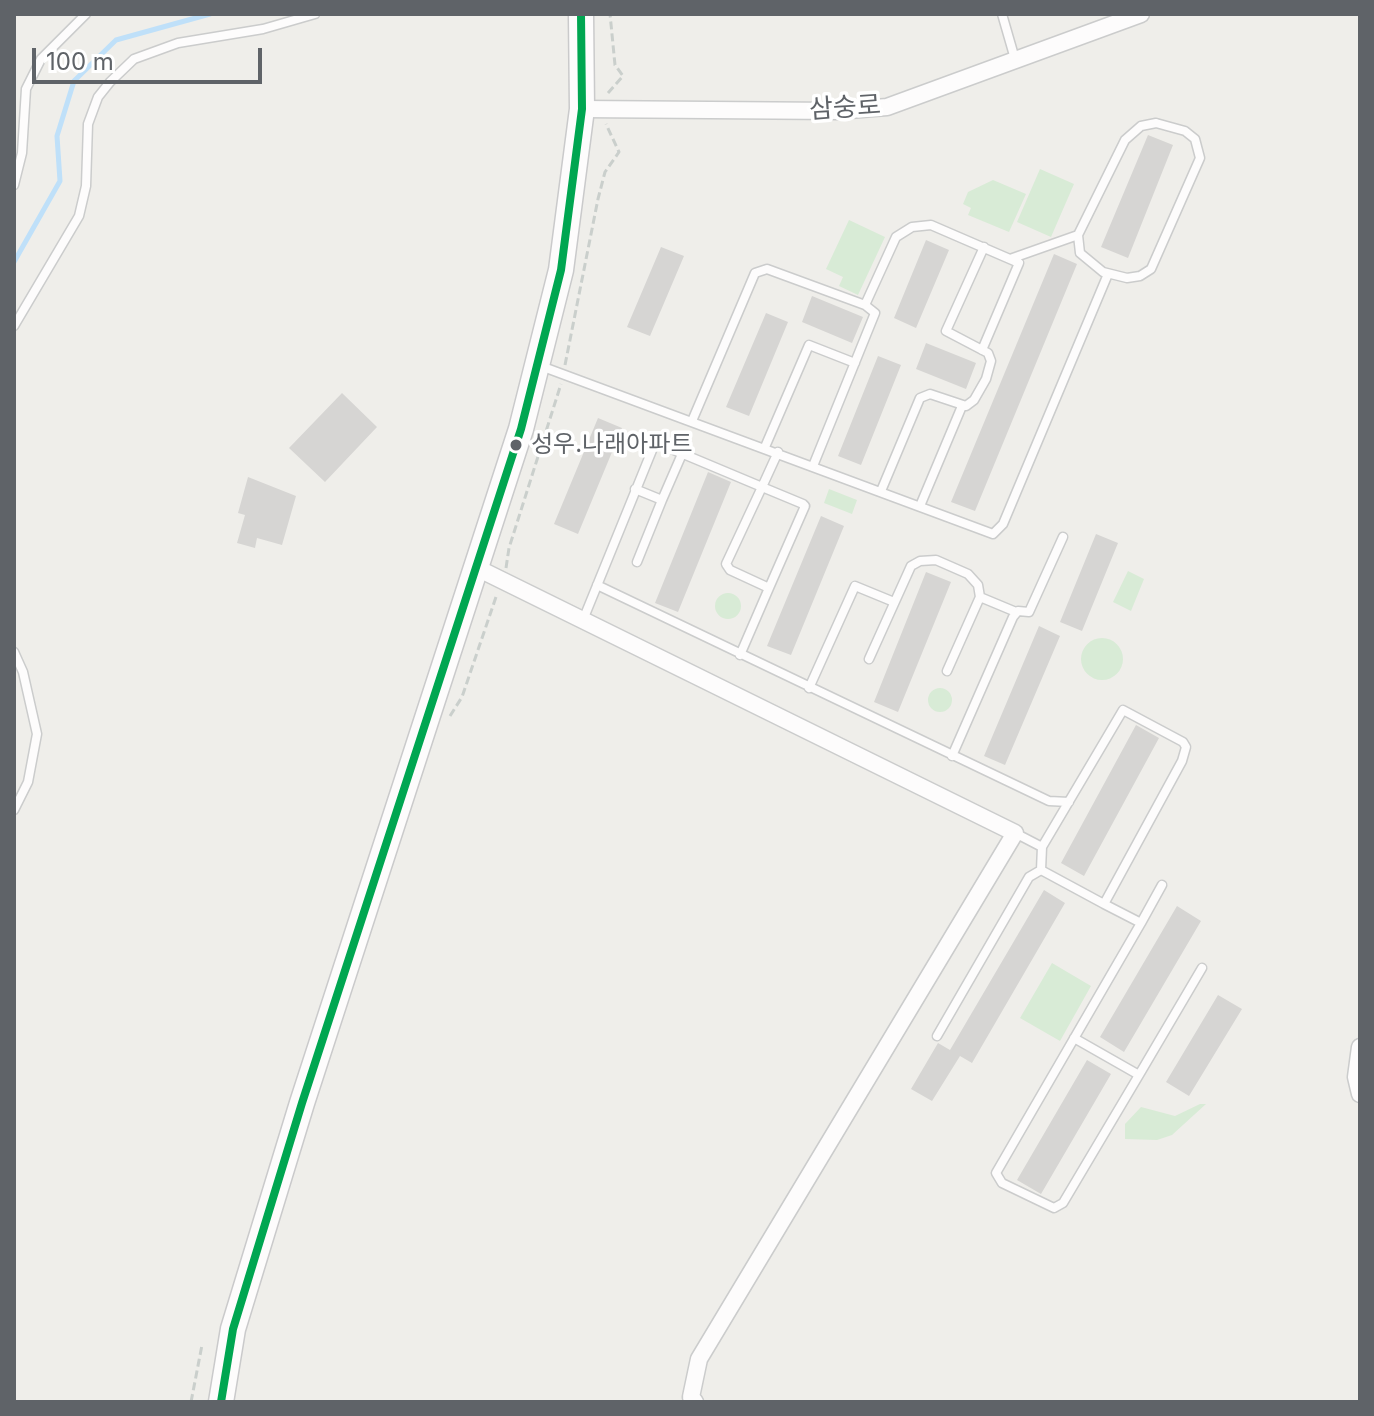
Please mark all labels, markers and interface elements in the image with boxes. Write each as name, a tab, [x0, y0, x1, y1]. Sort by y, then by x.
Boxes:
scale bar	[36, 32, 266, 82]
text: 100 m	[46, 47, 114, 76]
street label: 삼숭로	[808, 90, 882, 126]
place label: 성우.나래아파트	[531, 431, 692, 459]
marker: 성우.나래아파트	[508, 437, 524, 453]

